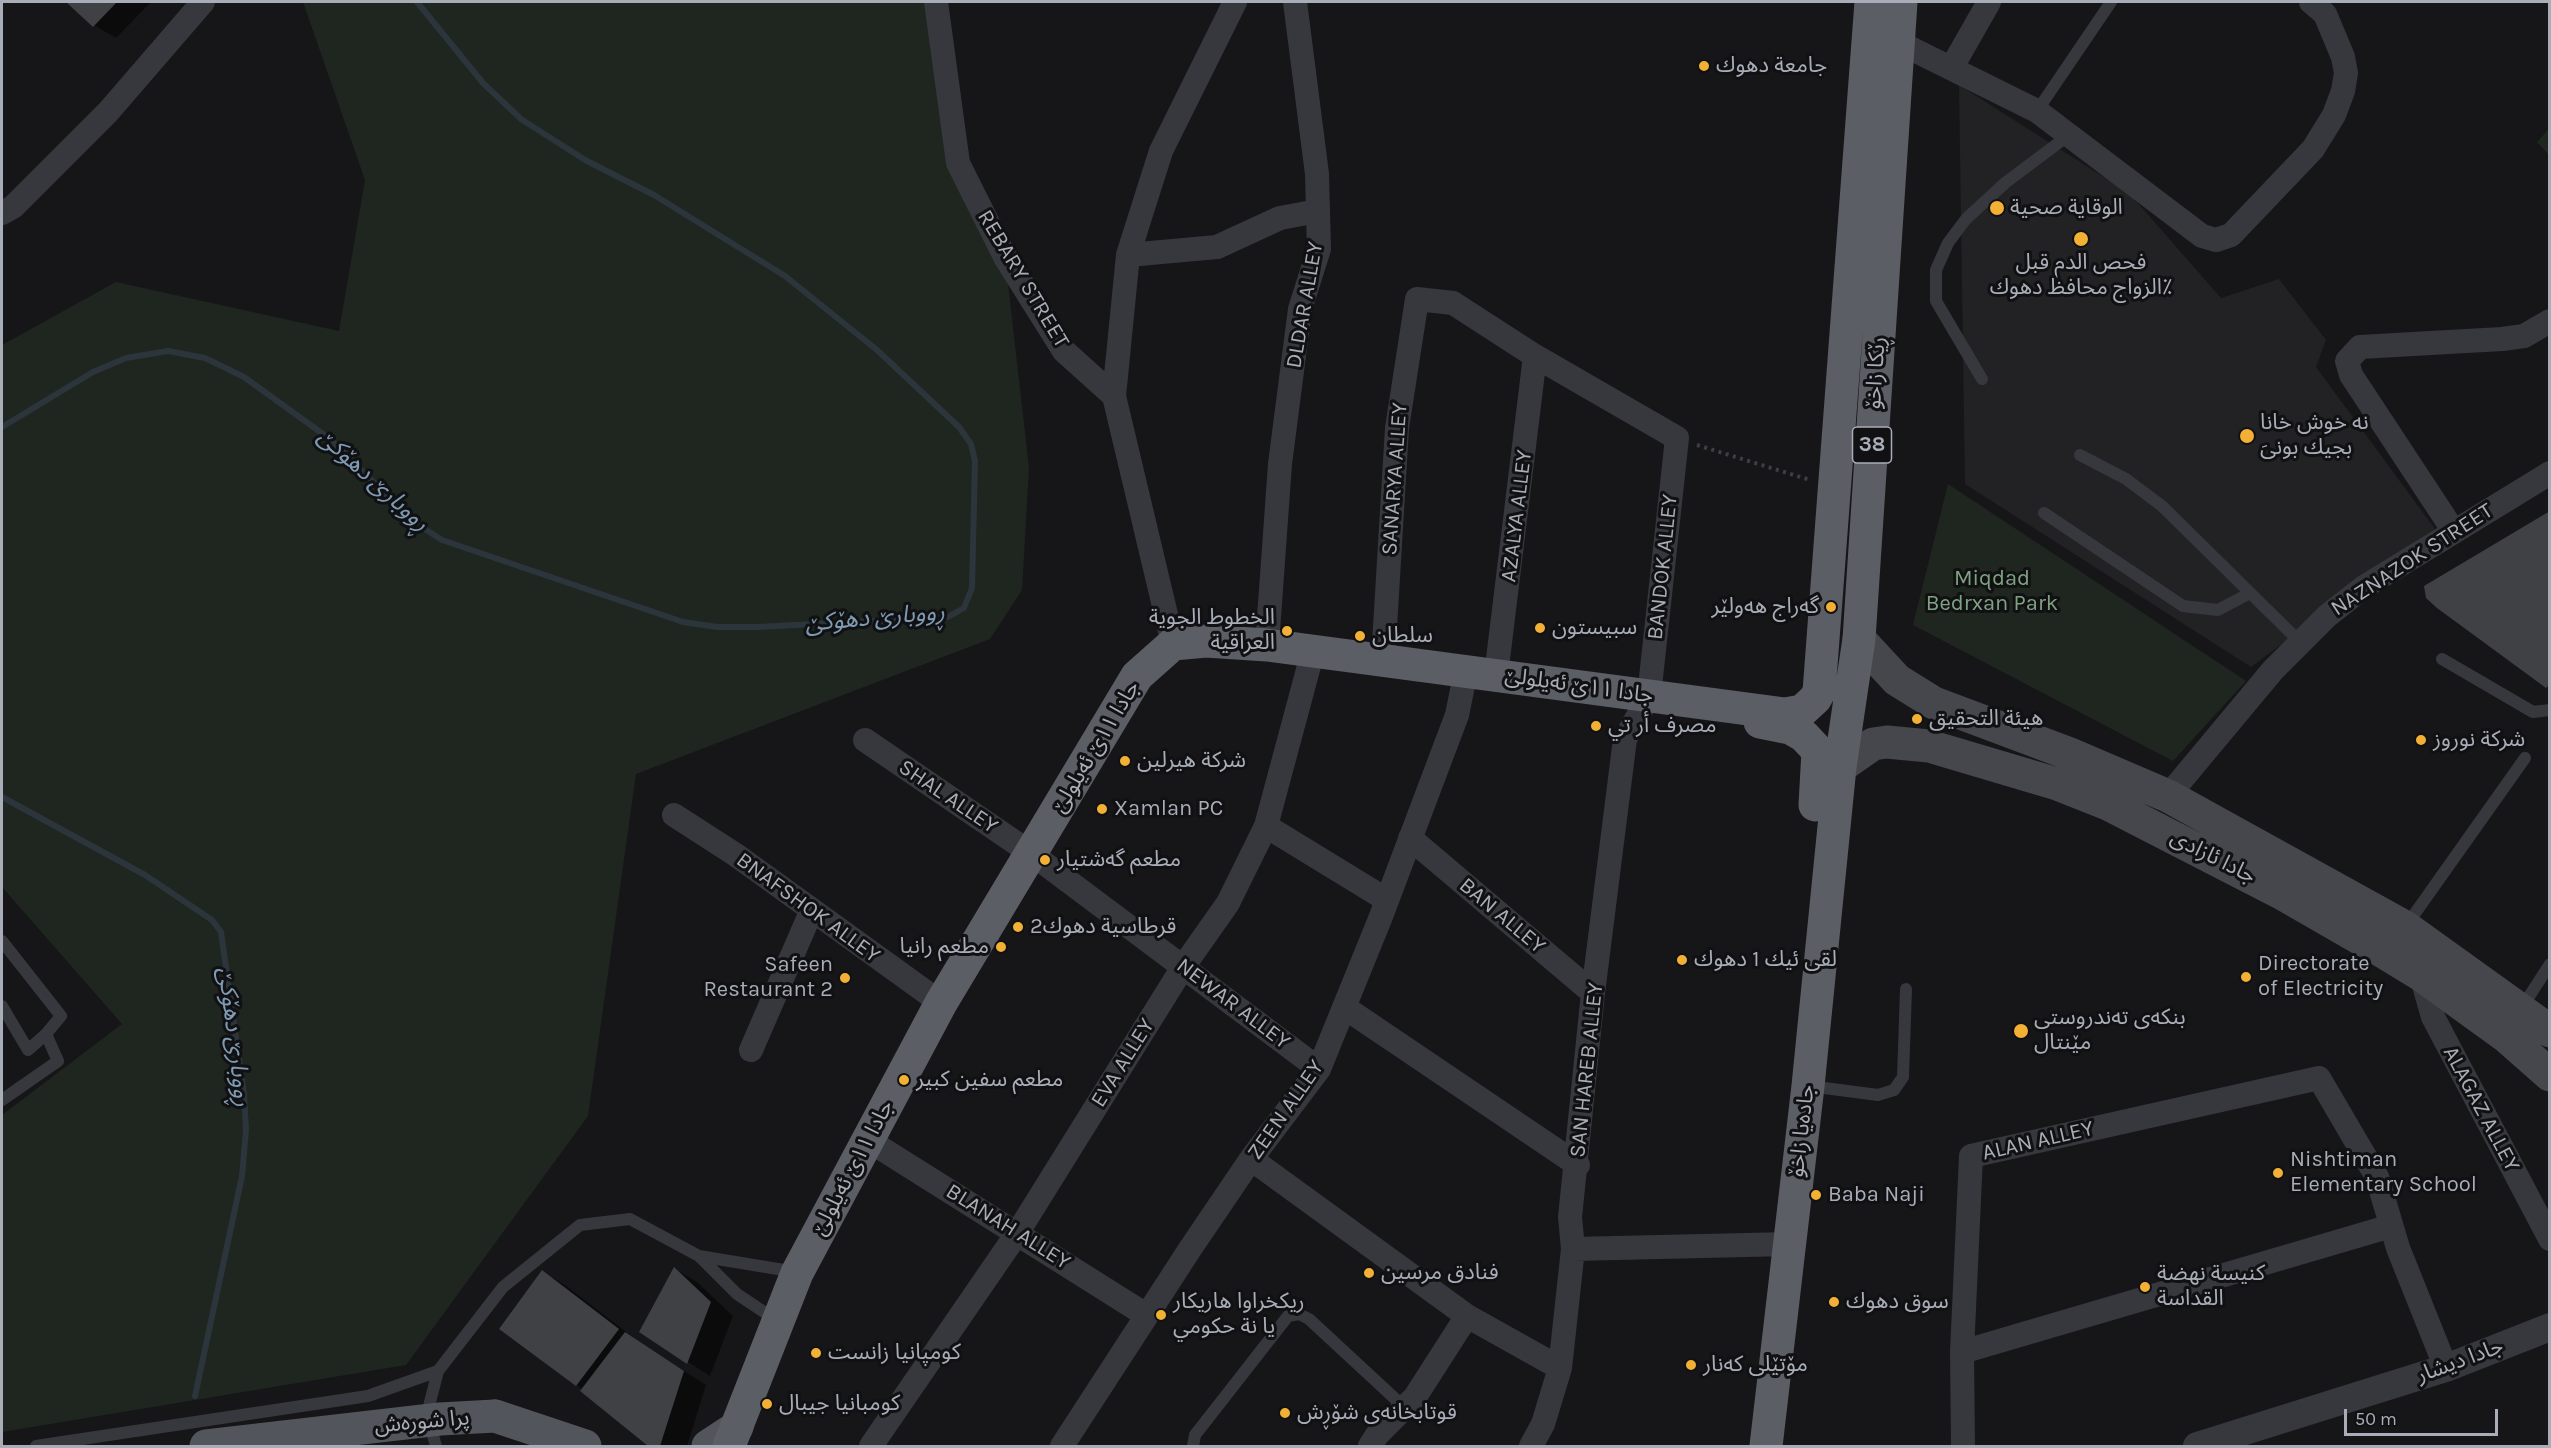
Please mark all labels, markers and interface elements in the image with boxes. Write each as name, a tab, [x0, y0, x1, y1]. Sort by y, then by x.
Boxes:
place label: جامعة دهوك	[1716, 53, 1827, 79]
marker: جامعة دهوك	[1697, 59, 1711, 73]
place label: الوقایة صحیة	[2010, 195, 2123, 221]
marker: الوقایة صحیة	[1988, 199, 2006, 217]
street label: REBARY STREET	[971, 205, 1075, 353]
marker: فحص الدم قبل الزواج محافظ دهوك٪	[2072, 230, 2090, 248]
street label: DLDAR ALLEY	[1281, 240, 1329, 370]
place label: فحص الدم قبل الزواج محافظ دهوك٪	[1990, 250, 2172, 302]
street label: ڕێکا زاخۆ	[1860, 336, 1892, 410]
street label: SANARYA ALLEY	[1376, 402, 1414, 556]
place label: نه خوش خانا بجيك بونىَ	[2260, 410, 2369, 462]
water label: ڕووبارێ دهۆكێ	[311, 422, 435, 538]
road number: 38	[1852, 427, 1892, 463]
marker: نه خوش خانا بجيك بونىَ	[2238, 427, 2256, 445]
street label: AZALYA ALLEY	[1496, 448, 1538, 584]
street label: BANDOK ALLEY	[1642, 493, 1684, 641]
street label: NAZNAZOK STREET	[2326, 498, 2498, 622]
park label: Miqdad Bedrxan Park	[1926, 566, 2058, 618]
place label: گەراج هەولێر	[1711, 594, 1819, 620]
water label: ڕووبارێ دهۆكێ	[804, 598, 946, 638]
marker: گەراج هەولێر	[1824, 600, 1838, 614]
place label: الخطوط الجوية العراقية	[1149, 605, 1275, 656]
place label: سبيستون	[1552, 615, 1637, 641]
marker: سبيستون	[1533, 621, 1547, 635]
place label: سلطان	[1372, 623, 1433, 649]
marker: الخطوط الجوية العراقية	[1280, 624, 1294, 638]
marker: سلطان	[1353, 629, 1367, 643]
street label: جادا ١١ێ ئه‌یلولێ	[1503, 663, 1655, 709]
street label: جادا ١١ێ ئه‌یلولێ	[1046, 676, 1146, 818]
place label: هيئة التحقيق	[1929, 706, 2043, 732]
marker: هيئة التحقيق	[1910, 712, 1924, 726]
place label: مصرف أر تي	[1608, 713, 1717, 739]
marker: مصرف أر تي	[1589, 719, 1603, 733]
place label: شركة نوروز	[2433, 727, 2525, 753]
marker: شركة نوروز	[2414, 733, 2428, 747]
place label: شركة هيرلين	[1137, 748, 1246, 774]
street label: SHAL ALLEY	[893, 754, 1003, 840]
marker: شركة هيرلين	[1118, 754, 1132, 768]
place label: Xamlan PC	[1114, 796, 1223, 822]
marker: Xamlan PC	[1095, 802, 1109, 816]
street label: جادا ئازادی	[2166, 824, 2260, 890]
street label: BNAFSHOK ALLEY	[731, 847, 885, 969]
place label: مطعم گەشتیار	[1057, 847, 1181, 873]
marker: مطعم گەشتیار	[1038, 853, 1052, 867]
street label: BAN ALLEY	[1454, 872, 1550, 960]
place label: قرطاسية دهوك2	[1030, 914, 1176, 940]
marker: قرطاسية دهوك2	[1011, 920, 1025, 934]
place label: مطعم رانيا	[899, 934, 989, 960]
marker: مطعم رانيا	[994, 940, 1008, 954]
place label: لقى ئيك 1 دهوك	[1694, 947, 1837, 973]
place label: Directorate of Electricity	[2258, 951, 2383, 1002]
place label: Safeen Restaurant 2	[703, 952, 833, 1004]
street label: NEWAR ALLEY	[1171, 953, 1295, 1055]
marker: لقى ئيك 1 دهوك	[1675, 953, 1689, 967]
water label: ڕووبارێ دهۆكێ	[211, 966, 257, 1108]
marker: Directorate of Electricity	[2239, 970, 2253, 984]
marker: Safeen Restaurant 2	[838, 971, 852, 985]
street label: SAN HAREB ALLEY	[1565, 981, 1609, 1159]
place label: بنکەی تەندروستی مێنتال	[2034, 1005, 2186, 1056]
street label: EVA ALLEY	[1085, 1014, 1161, 1112]
marker: بنکەی تەندروستی مێنتال	[2012, 1022, 2030, 1040]
street label: ALAGAZ ALLEY	[2437, 1042, 2525, 1176]
street label: ZEEN ALLEY	[1242, 1055, 1330, 1165]
place label: مطعم سفين كبير	[916, 1067, 1063, 1093]
marker: مطعم سفين كبير	[897, 1073, 911, 1087]
street label: جادەیا زاخۆ	[1783, 1083, 1821, 1179]
street label: جادا ١١ێ ئه‌یلولێ	[806, 1096, 900, 1240]
street label: ALAN ALLEY	[1980, 1115, 2096, 1167]
place label: Nishtiman Elementary School	[2290, 1147, 2477, 1198]
marker: Nishtiman Elementary School	[2271, 1166, 2285, 1180]
street label: BLANAH ALLEY	[941, 1178, 1075, 1276]
place label: Baba Naji	[1828, 1182, 1925, 1208]
marker: Baba Naji	[1809, 1188, 1823, 1202]
place label: فنادق مرسين	[1381, 1260, 1499, 1286]
place label: كنيسة نهضة القداسة	[2157, 1261, 2265, 1312]
marker: فنادق مرسين	[1362, 1266, 1376, 1280]
marker: كنيسة نهضة القداسة	[2138, 1280, 2152, 1294]
place label: ريكخراوا هاريكار يا نة حكومي	[1173, 1289, 1305, 1340]
place label: سوق دهوك	[1846, 1289, 1949, 1315]
marker: سوق دهوك	[1827, 1295, 1841, 1309]
marker: ريكخراوا هاريكار يا نة حكومي	[1154, 1308, 1168, 1322]
street label: جادا دیشار	[2413, 1333, 2507, 1389]
place label: كومپانيا زانست	[828, 1340, 961, 1366]
marker: كومپانيا زانست	[809, 1346, 823, 1360]
place label: مۆتێلی کەنار	[1703, 1352, 1808, 1378]
marker: مۆتێلی کەنار	[1684, 1358, 1698, 1372]
place label: كومبانيا جيبال	[779, 1391, 900, 1417]
marker: كومبانيا جيبال	[760, 1397, 774, 1411]
scale bar	[2347, 1397, 2502, 1435]
place label: قوتابخانەی شۆڕش	[1297, 1400, 1457, 1426]
street label: پرا شورەش	[373, 1405, 471, 1439]
marker: قوتابخانەی شۆڕش	[1278, 1406, 1292, 1420]
text: 50 m	[2355, 1408, 2397, 1430]

